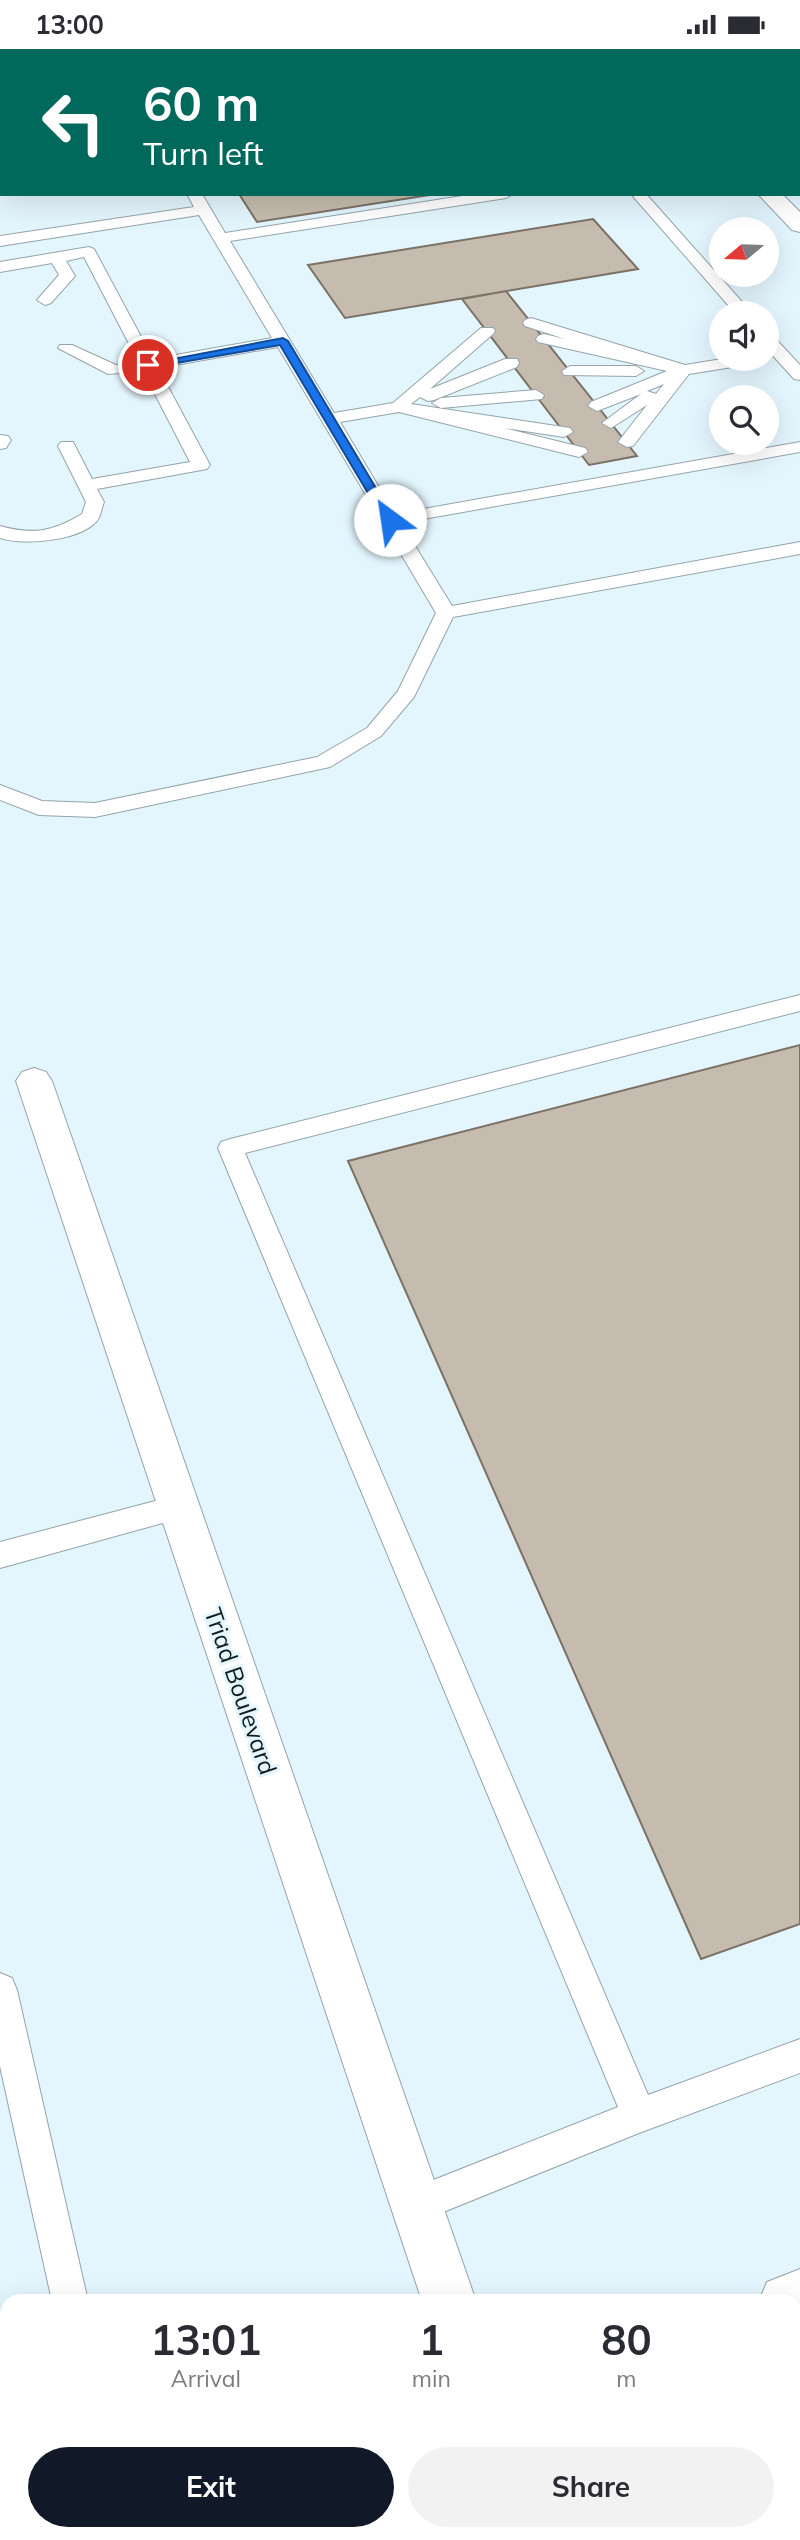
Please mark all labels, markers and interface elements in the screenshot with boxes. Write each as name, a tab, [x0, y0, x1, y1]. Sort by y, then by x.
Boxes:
text: 13:00	[35, 8, 104, 41]
text: 60 m	[143, 72, 259, 133]
icon: left	[28, 77, 119, 168]
text: Turn left	[143, 133, 263, 173]
north arrow	[709, 217, 779, 287]
map controls	[709, 217, 779, 455]
button: sound	[709, 301, 779, 371]
pin	[118, 335, 178, 395]
icon: arrive	[129, 346, 167, 384]
button: search	[709, 385, 779, 455]
position arrow	[353, 483, 427, 557]
street label: Triad Boulevard	[198, 1604, 284, 1778]
text: 13:01	[150, 2313, 262, 2366]
text: 1	[419, 2313, 444, 2366]
text: 80	[601, 2313, 652, 2366]
text: Arrival	[171, 2364, 241, 2393]
text: min	[412, 2364, 451, 2393]
text: m	[616, 2364, 637, 2393]
button: Exit	[28, 2447, 394, 2527]
button: Share	[408, 2447, 774, 2527]

